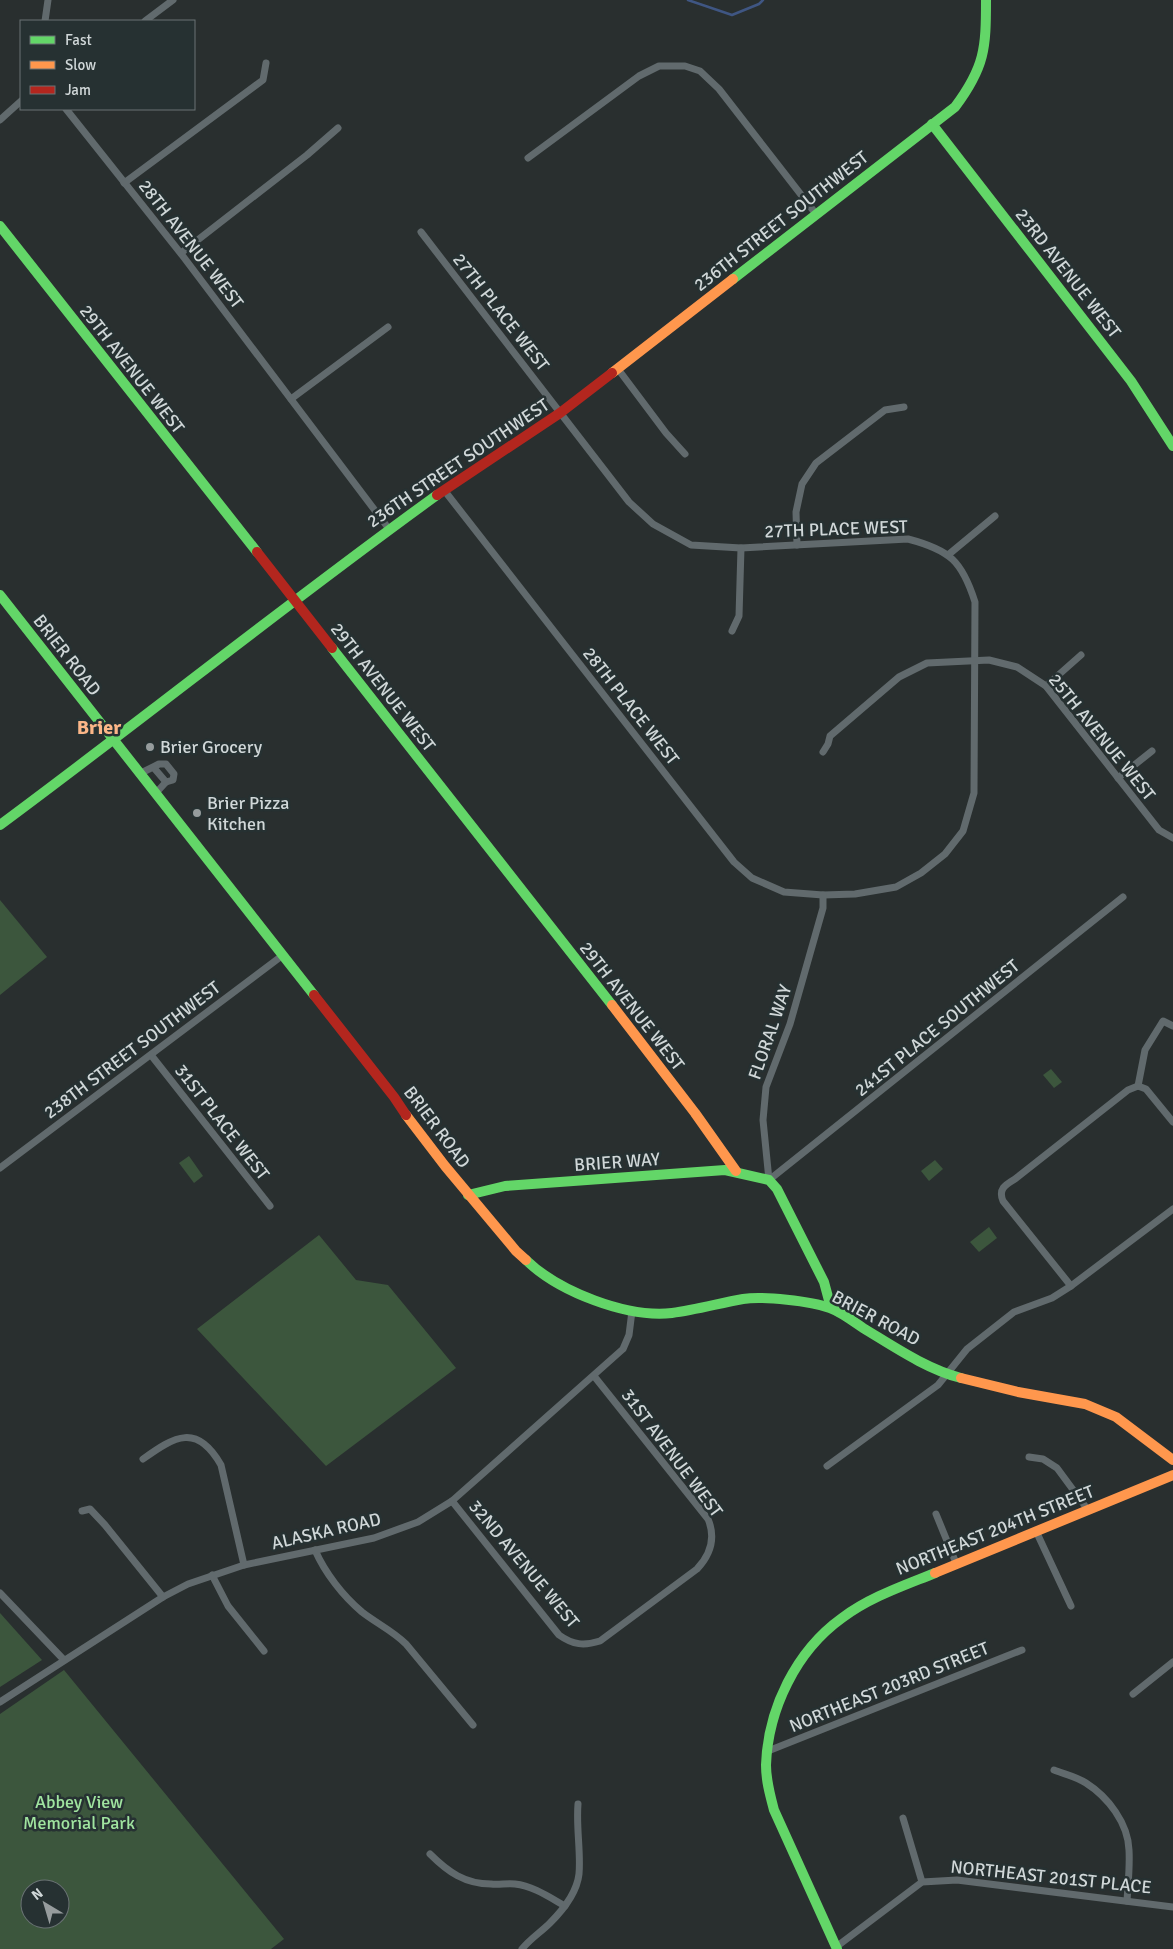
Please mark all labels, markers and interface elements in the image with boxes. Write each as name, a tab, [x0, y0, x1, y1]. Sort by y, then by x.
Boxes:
legend	[20, 20, 195, 110]
text: Fast	[65, 31, 92, 49]
text: Slow	[65, 56, 96, 74]
text: Jam	[65, 81, 91, 99]
street label: 236TH STREET SOUTHWEST	[689, 146, 873, 296]
street label: 28TH AVENUE WEST	[134, 175, 248, 313]
street label: 23RD AVENUE WEST	[1010, 204, 1126, 342]
street label: 27TH PLACE WEST	[448, 249, 554, 375]
street label: 29TH AVENUE WEST	[75, 300, 189, 438]
street label: 236TH STREET SOUTHWEST	[363, 394, 553, 532]
street label: 27TH PLACE WEST	[764, 515, 908, 542]
street label: BRIER ROAD	[29, 610, 105, 700]
street label: 29TH AVENUE WEST	[326, 618, 440, 756]
street label: 28TH PLACE WEST	[578, 643, 684, 769]
street label: 25TH AVENUE WEST	[1044, 669, 1160, 805]
district label: Brier	[77, 715, 121, 740]
place label: Brier Grocery	[160, 736, 263, 758]
marker: Brier Grocery	[144, 741, 156, 753]
place label: Brier Pizza Kitchen	[207, 792, 289, 835]
marker: Brier Pizza Kitchen	[191, 807, 203, 819]
street label: 29TH AVENUE WEST	[575, 937, 689, 1075]
street label: 241ST PLACE SOUTHWEST	[850, 955, 1024, 1101]
street label: 238TH STREET SOUTHWEST	[39, 976, 225, 1124]
street label: FLORAL WAY	[743, 982, 797, 1082]
street label: 31ST PLACE WEST	[170, 1060, 274, 1184]
street label: BRIER ROAD	[399, 1082, 475, 1172]
street label: BRIER WAY	[573, 1148, 661, 1176]
street label: BRIER ROAD	[828, 1286, 924, 1350]
street label: 31ST AVENUE WEST	[617, 1385, 727, 1522]
street label: NORTHEAST 204TH STREET	[893, 1480, 1097, 1580]
street label: 32ND AVENUE WEST	[464, 1496, 584, 1633]
street label: ALASKA ROAD	[269, 1508, 383, 1554]
street label: NORTHEAST 203RD STREET	[786, 1637, 992, 1737]
park label: Abbey View Memorial Park	[23, 1791, 135, 1834]
street label: NORTHEAST 201ST PLACE	[949, 1856, 1153, 1898]
north arrow	[20, 1879, 70, 1929]
text: N	[28, 1884, 46, 1904]

